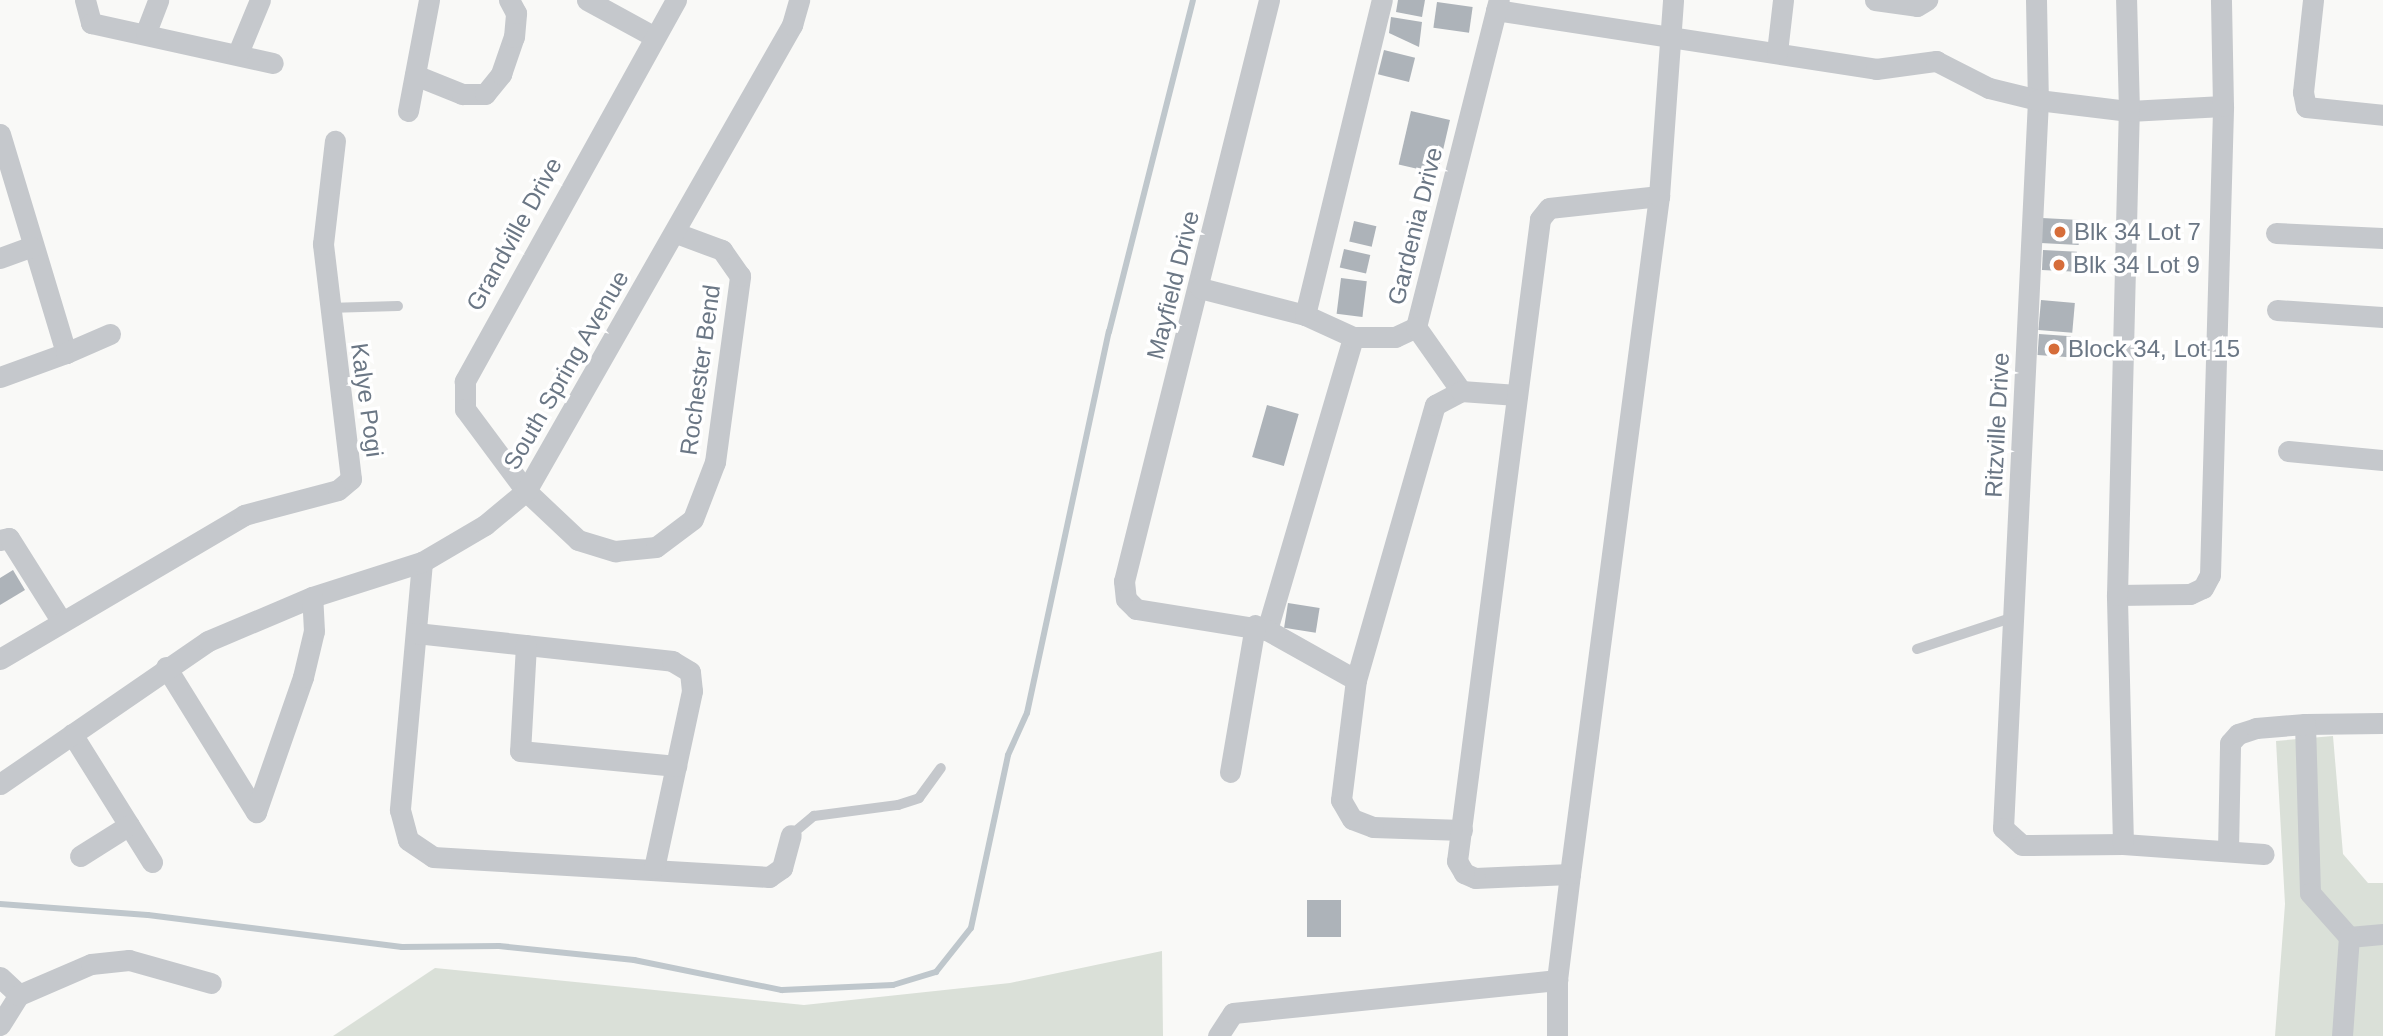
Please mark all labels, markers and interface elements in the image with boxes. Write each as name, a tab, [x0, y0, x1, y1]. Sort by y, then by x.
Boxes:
street label: Gardenia Drive	[1382, 144, 1448, 308]
street label: Grandville Drive	[460, 152, 568, 316]
street label: Mayfield Drive	[1141, 208, 1205, 362]
place label: Blk 34 Lot 7	[2074, 218, 2201, 246]
marker: Blk 34 Lot 7	[2052, 224, 2068, 240]
place label: Blk 34 Lot 9	[2073, 251, 2200, 279]
marker: Blk 34 Lot 9	[2051, 257, 2067, 273]
street label: South Spring Avenue	[497, 265, 635, 475]
street label: Rochester Bend	[674, 283, 726, 457]
place label: Block 34, Lot 15	[2068, 335, 2240, 363]
street label: Kalye Pogi	[345, 341, 389, 459]
marker: Block 34, Lot 15	[2046, 341, 2062, 357]
street label: Ritzville Drive	[1979, 352, 2015, 498]

